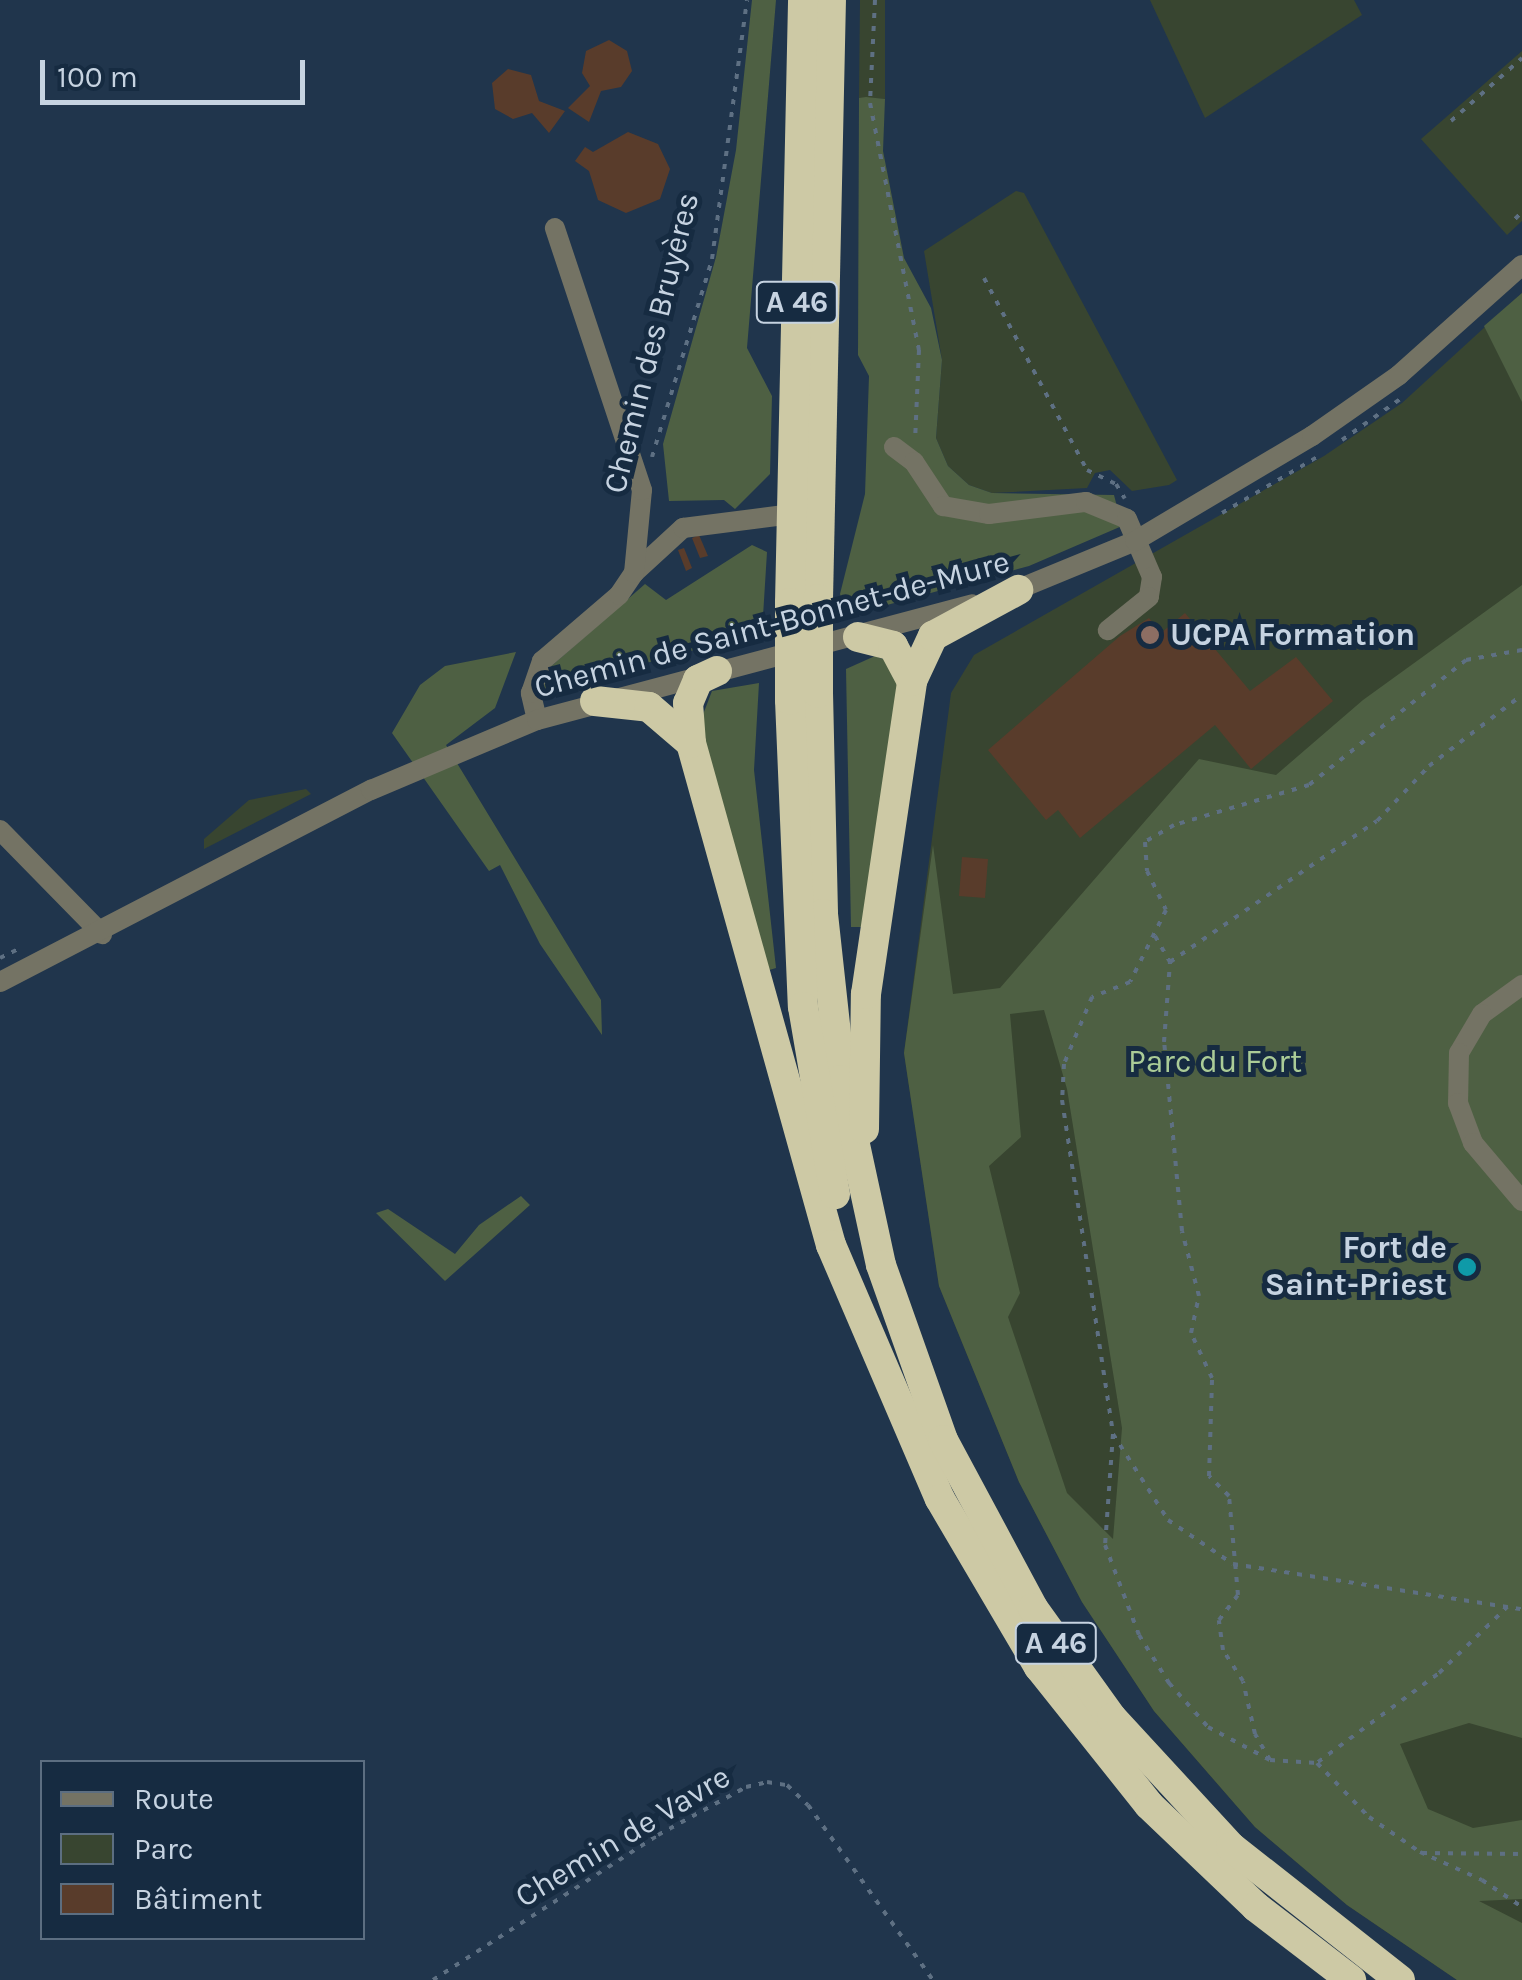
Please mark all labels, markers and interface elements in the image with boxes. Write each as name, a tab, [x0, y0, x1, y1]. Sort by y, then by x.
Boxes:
scale bar	[45, 40, 310, 102]
text: 100 m	[57, 59, 138, 95]
street label: Chemin des Bruyères	[596, 189, 708, 497]
road number: A 46	[754, 277, 840, 327]
street label: Chemin de Saint-Bonnet-de-Mure	[530, 543, 1014, 707]
place label: UCPA Formation	[1170, 616, 1415, 654]
marker: UCPA Formation	[1139, 624, 1161, 646]
park label: Parc du Fort	[1128, 1043, 1302, 1081]
place label: Fort de Saint-Priest	[1265, 1230, 1447, 1305]
marker: Fort de Saint-Priest	[1456, 1256, 1478, 1278]
road number: A 46	[1014, 1618, 1098, 1668]
street label: Chemin de Vavre	[509, 1758, 737, 1916]
legend	[40, 1760, 365, 1940]
text: Route	[134, 1781, 214, 1817]
text: Parc	[134, 1831, 193, 1867]
text: Bâtiment	[134, 1881, 262, 1917]

